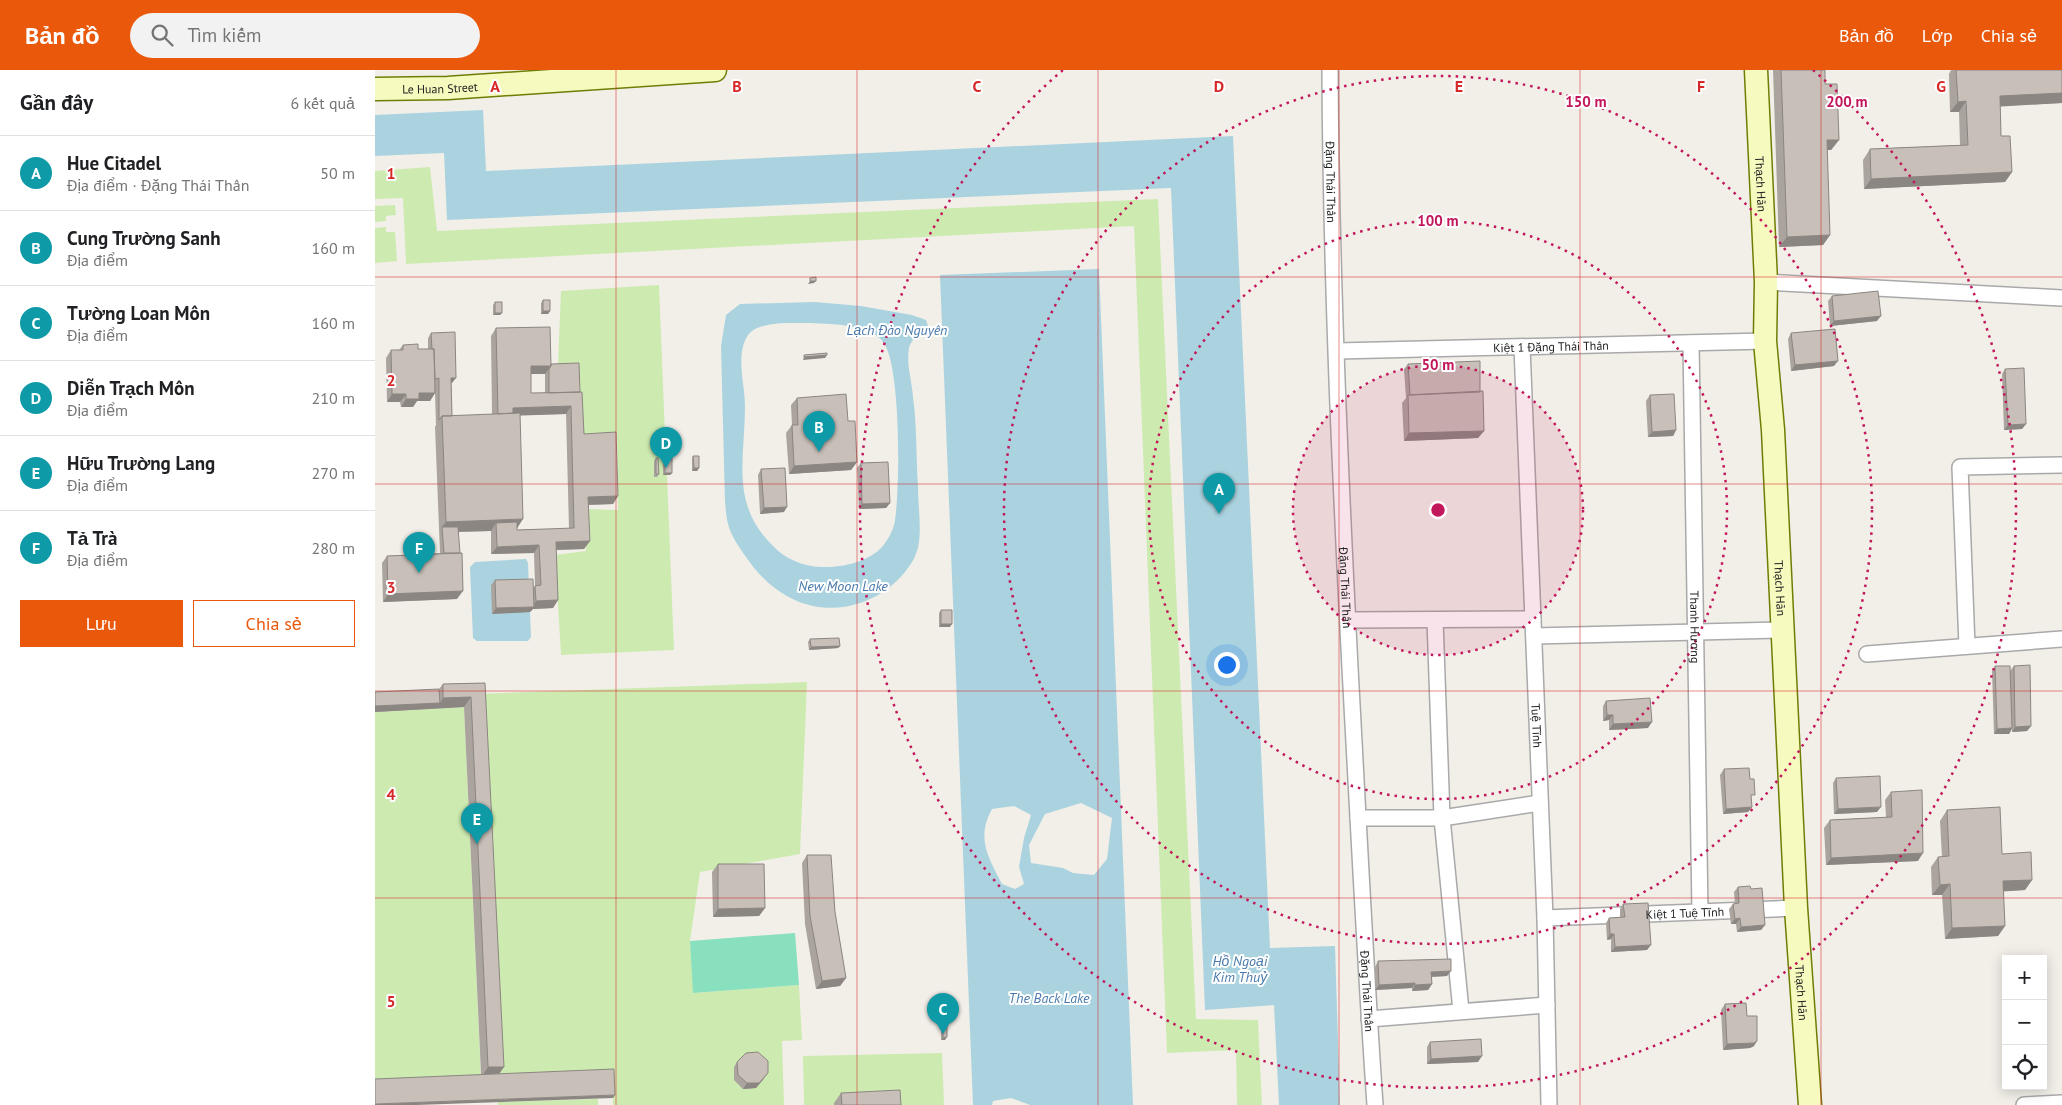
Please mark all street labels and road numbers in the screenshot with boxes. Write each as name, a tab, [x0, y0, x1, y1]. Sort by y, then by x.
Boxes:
street label: Le Huan Street	[402, 79, 478, 96]
street label: Đặng Thái Thân	[1323, 140, 1340, 223]
street label: Thạch Hãn	[1753, 156, 1770, 212]
street label: Kiệt 1 Đặng Thái Thân	[1493, 337, 1609, 355]
street label: Đặng Thái Thân	[1337, 546, 1356, 629]
street label: Thạch Hãn	[1772, 560, 1789, 616]
street label: Thanh Hương	[1687, 591, 1704, 663]
street label: Tuệ Tĩnh	[1529, 703, 1546, 748]
street label: Kiệt 1 Tuệ Tĩnh	[1645, 903, 1724, 921]
street label: Đặng Thái Thân	[1358, 949, 1378, 1032]
street label: Thạch Hãn	[1793, 964, 1811, 1021]

